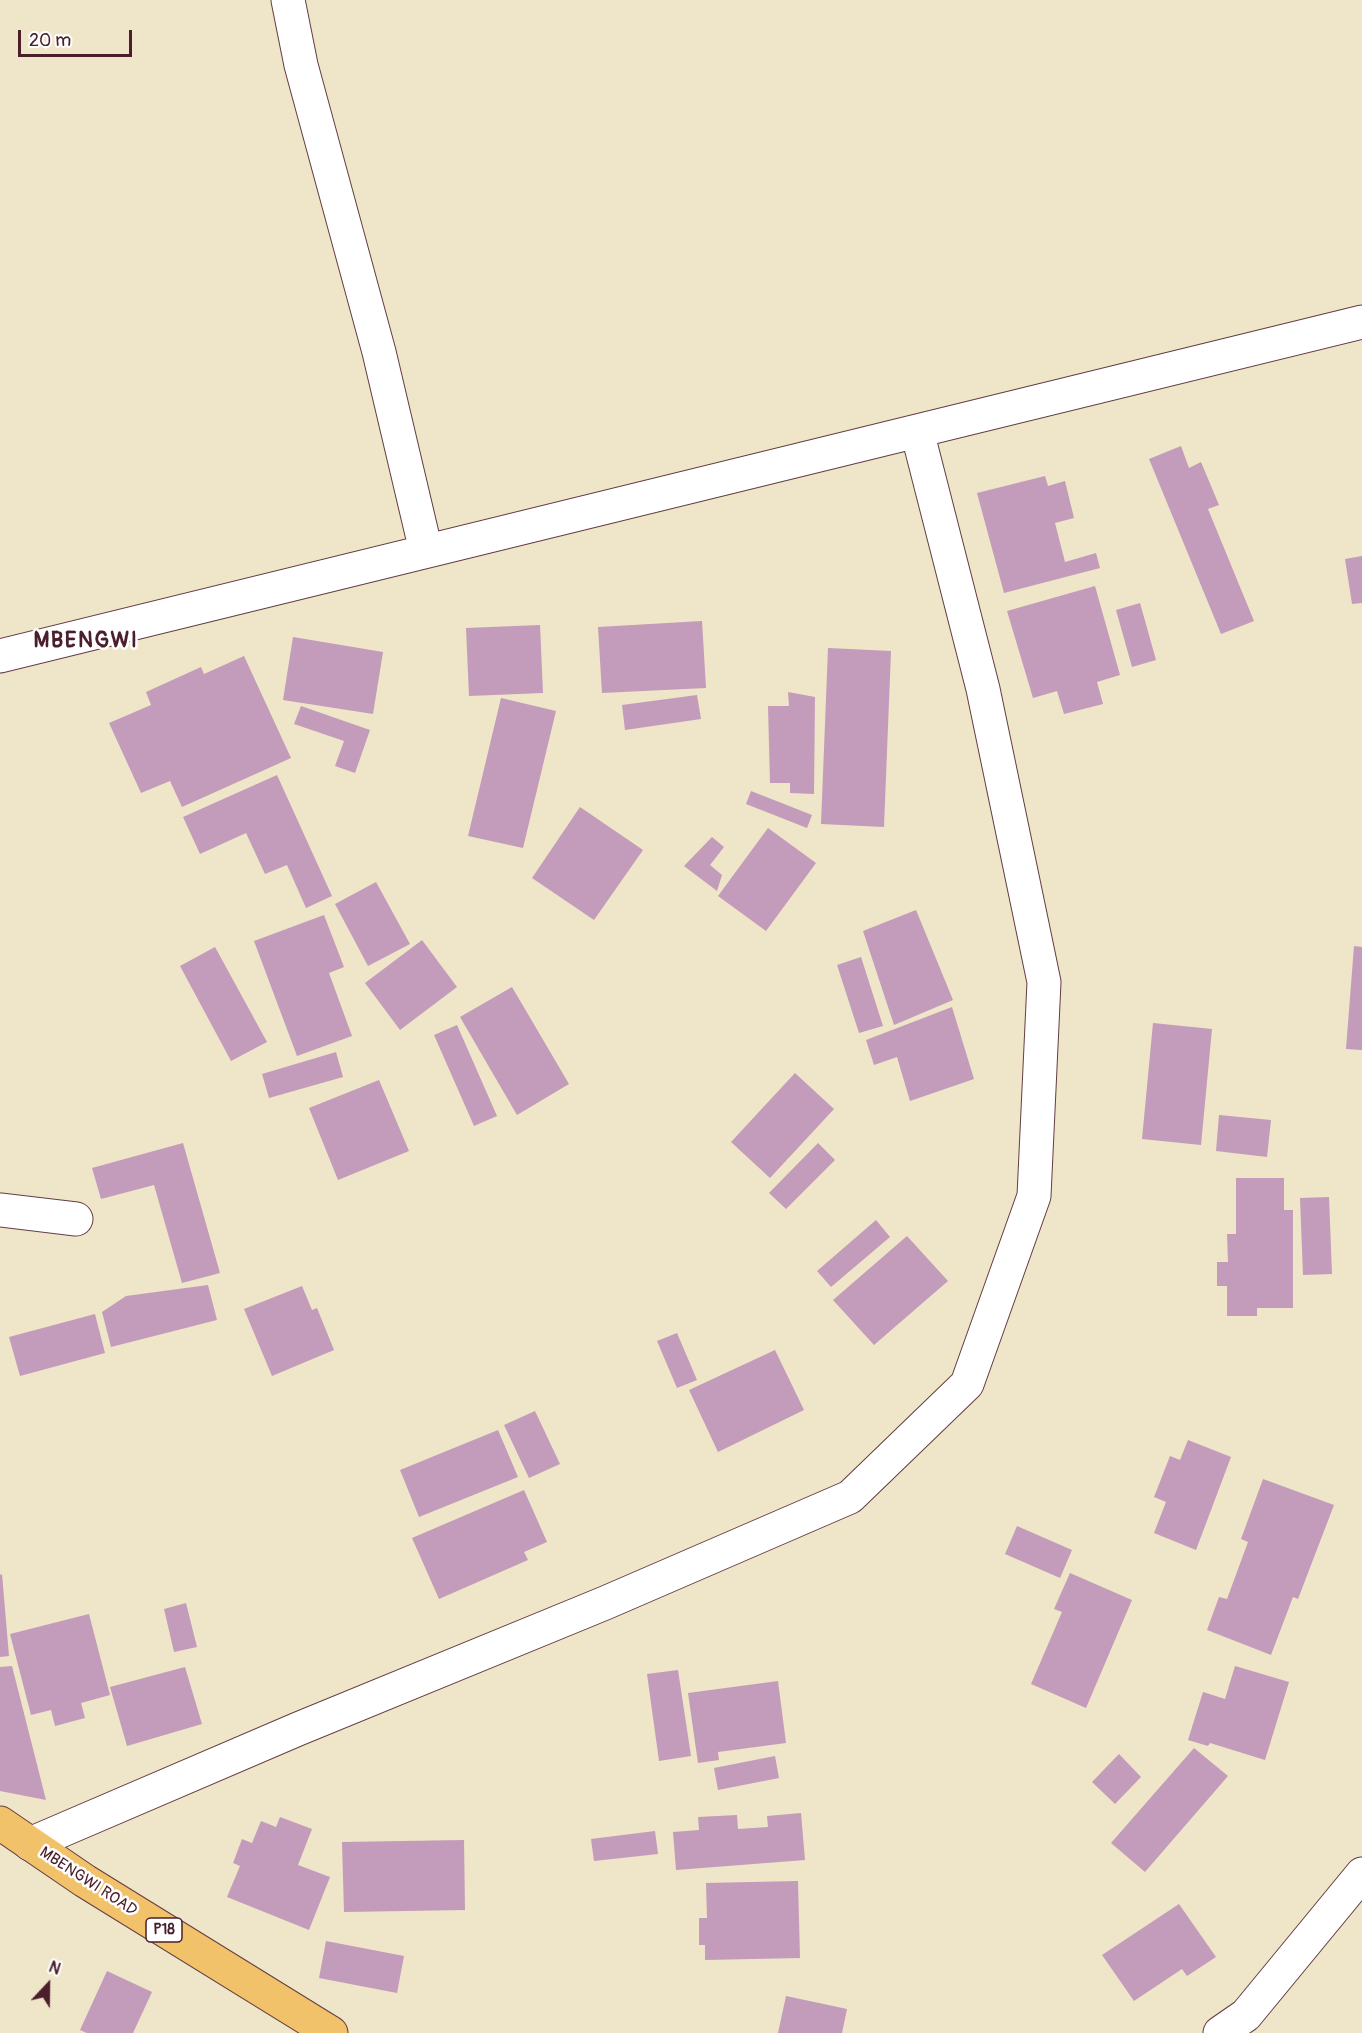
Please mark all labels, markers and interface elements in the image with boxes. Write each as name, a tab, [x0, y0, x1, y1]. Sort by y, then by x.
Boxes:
scale bar	[21, 18, 135, 56]
text: 20 m	[29, 29, 71, 52]
district label: MBENGWI	[33, 628, 139, 654]
street label: MBENGWI ROAD	[36, 1843, 140, 1921]
road number: P18	[146, 1918, 182, 1942]
north arrow	[18, 1955, 78, 2015]
text: N	[46, 1957, 64, 1980]

